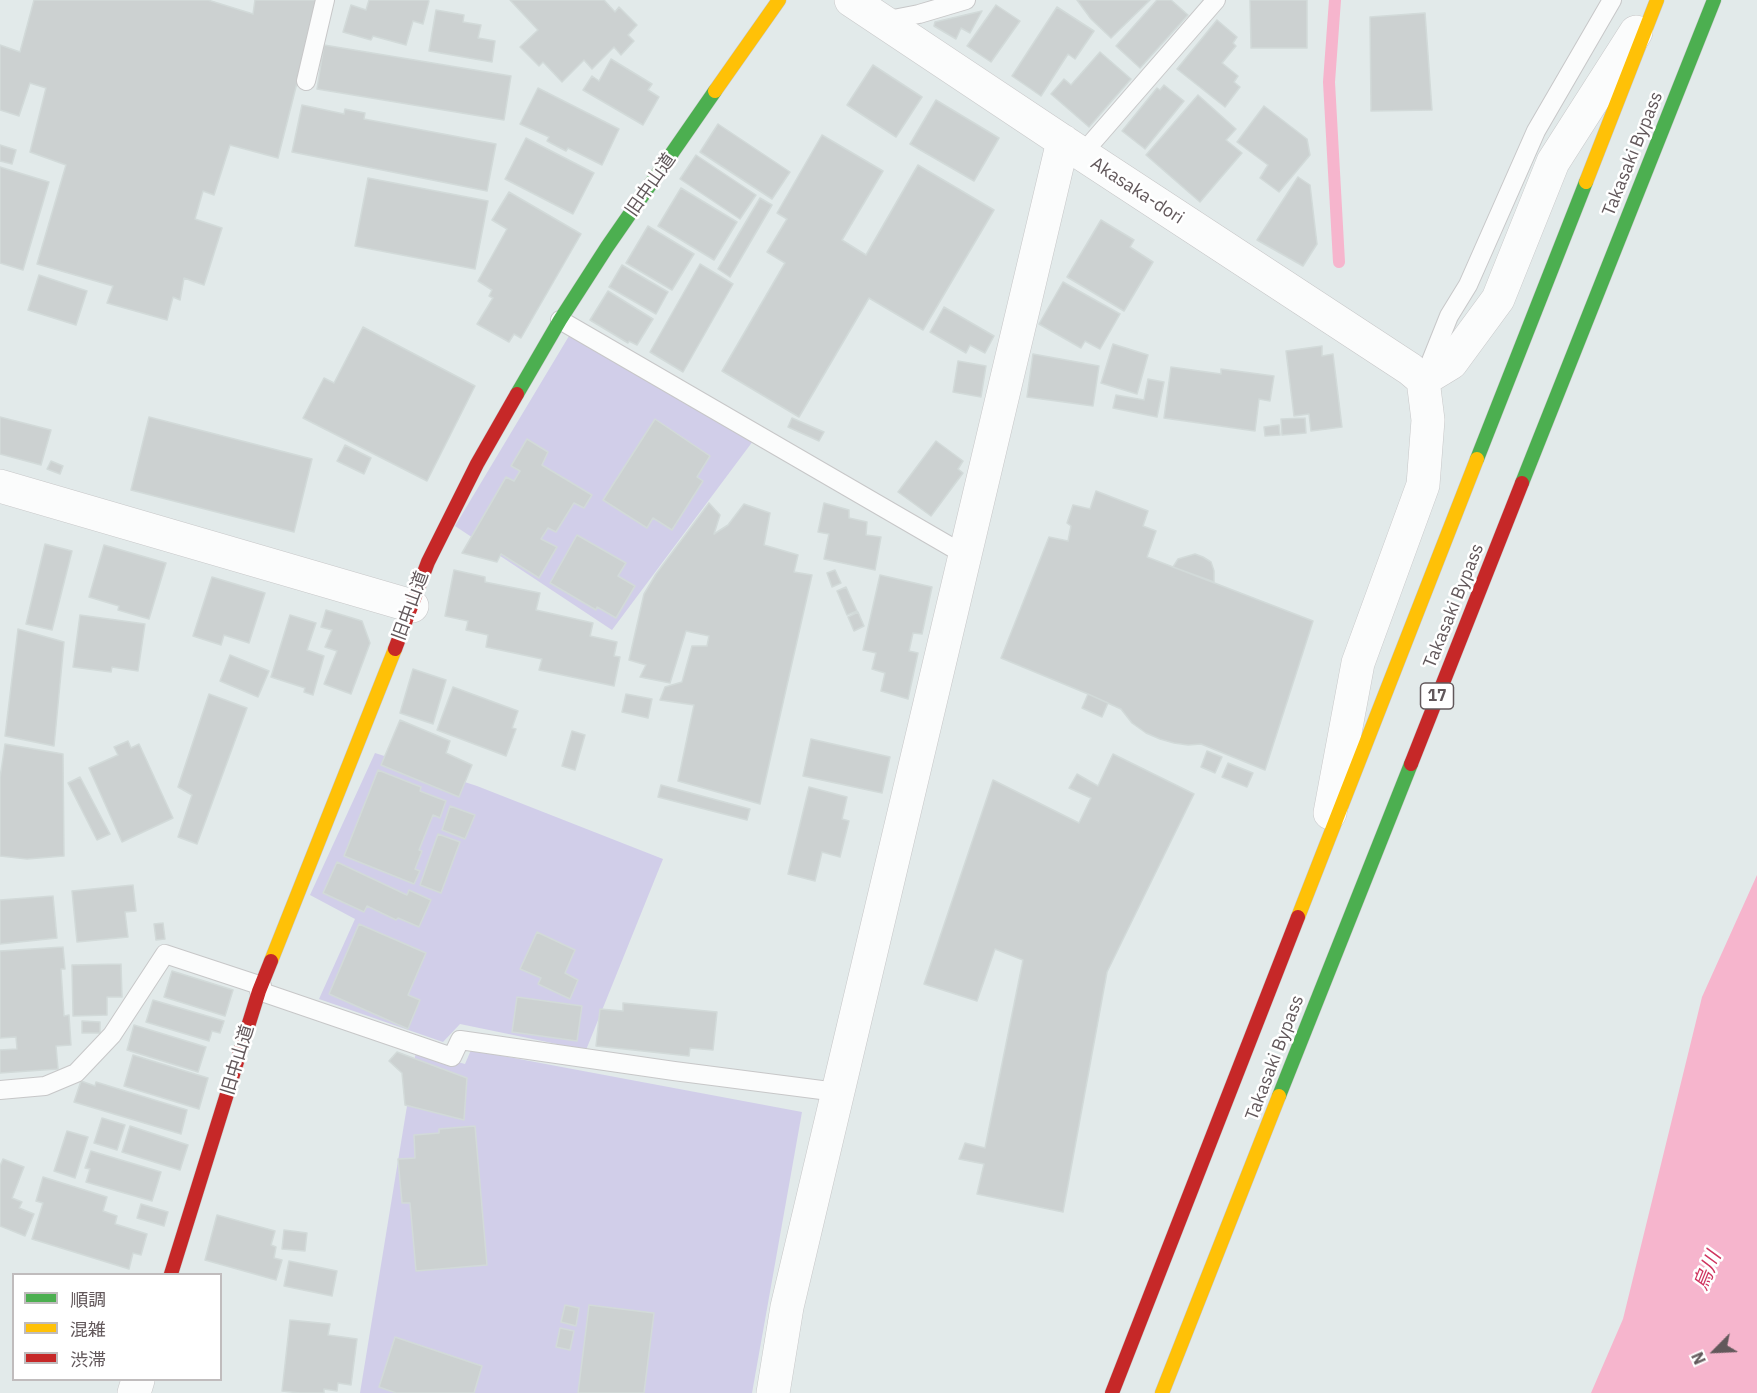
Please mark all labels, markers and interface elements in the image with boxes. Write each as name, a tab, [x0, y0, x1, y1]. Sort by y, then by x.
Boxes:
street label: Takasaki Bypass	[1598, 89, 1668, 219]
street label: 旧中山道	[622, 149, 680, 221]
street label: Akasaka-dori	[1086, 153, 1188, 229]
street label: Takasaki Bypass	[1419, 541, 1489, 671]
street label: 旧中山道	[389, 568, 433, 644]
road number: 17	[1420, 683, 1454, 709]
street label: Takasaki Bypass	[1241, 992, 1309, 1124]
street label: 旧中山道	[217, 1022, 259, 1098]
water label: 烏川	[1689, 1248, 1727, 1294]
legend	[12, 1273, 222, 1381]
text: 順調	[70, 1288, 106, 1311]
text: 混雑	[70, 1318, 106, 1341]
north arrow	[1685, 1321, 1745, 1381]
text: 渋滞	[70, 1348, 106, 1371]
text: N	[1687, 1349, 1710, 1368]

